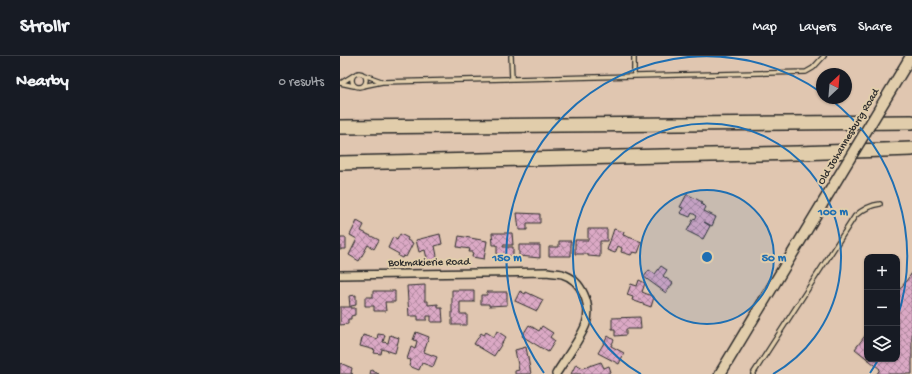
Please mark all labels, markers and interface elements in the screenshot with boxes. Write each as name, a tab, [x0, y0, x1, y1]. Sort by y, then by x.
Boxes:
text: Strollr	[20, 16, 68, 39]
text: Map	[753, 19, 777, 36]
text: Layers	[799, 19, 836, 36]
text: Share	[858, 19, 892, 36]
north arrow	[816, 68, 852, 104]
text: Nearby	[16, 72, 69, 92]
text: 0 results	[278, 75, 324, 90]
street label: Old Johannesburg Road	[816, 86, 883, 187]
text: 100 m	[817, 206, 848, 220]
centre of rings	[700, 250, 714, 264]
text: 150 m	[491, 252, 522, 266]
text: 50 m	[762, 252, 787, 266]
map controls	[864, 254, 900, 362]
button: +	[864, 254, 900, 290]
street label: Bokmakierie Road	[387, 256, 471, 270]
button: −	[864, 290, 900, 326]
button: layers	[864, 326, 900, 362]

